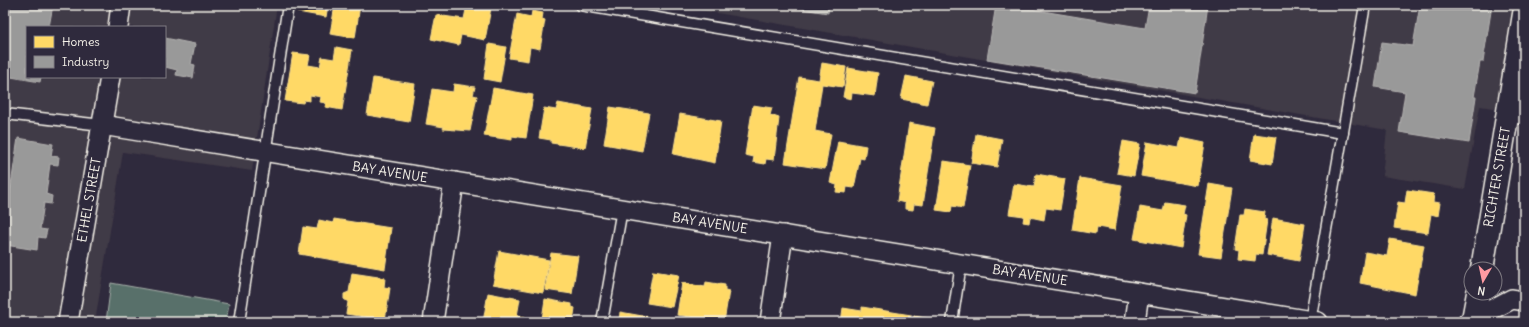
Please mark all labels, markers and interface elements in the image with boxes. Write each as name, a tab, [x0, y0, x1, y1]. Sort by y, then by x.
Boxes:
legend	[26, 26, 166, 78]
text: Homes	[62, 34, 100, 49]
text: Industry	[62, 54, 109, 69]
street label: RICHTER STREET	[1480, 125, 1514, 229]
street label: ETHEL STREET	[73, 156, 105, 244]
street label: BAY AVENUE	[351, 158, 429, 186]
street label: BAY AVENUE	[671, 209, 749, 237]
street label: BAY AVENUE	[991, 261, 1069, 289]
north arrow	[1463, 261, 1503, 301]
text: N	[1477, 283, 1486, 298]

